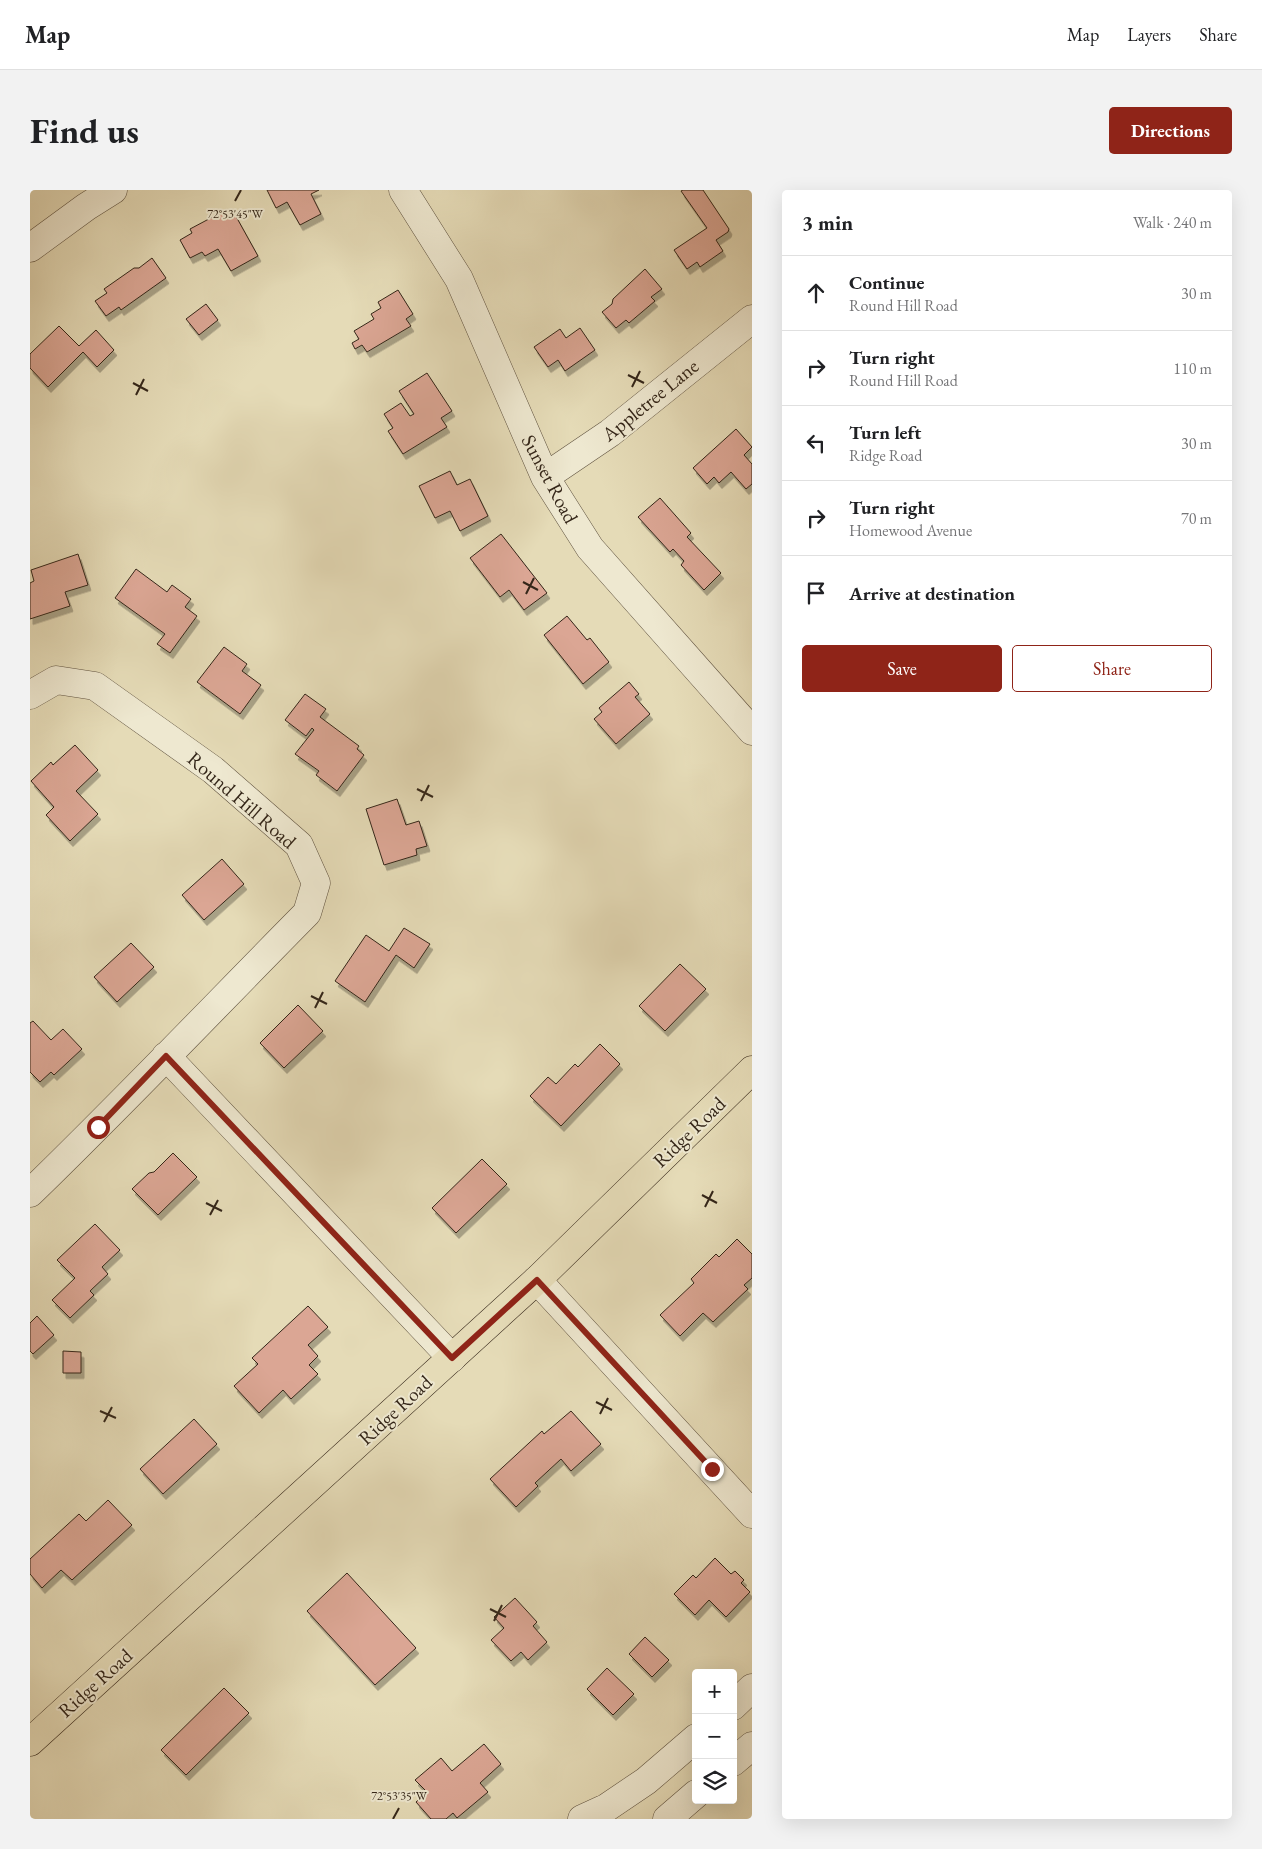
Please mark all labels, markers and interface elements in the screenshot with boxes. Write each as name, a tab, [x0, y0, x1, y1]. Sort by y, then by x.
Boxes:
text: Map	[25, 19, 70, 50]
text: Map	[1067, 23, 1099, 46]
text: Layers	[1127, 23, 1171, 46]
text: Share	[1199, 23, 1237, 46]
button: Directions	[1109, 107, 1232, 154]
text: Find us	[30, 108, 139, 153]
text: 72°53'45"W	[207, 206, 264, 222]
text: 3 min	[802, 209, 853, 236]
text: Walk · 240 m	[1133, 212, 1212, 233]
text: Continue	[849, 270, 924, 295]
icon: ahead	[802, 279, 830, 307]
text: 30 m	[1181, 283, 1212, 304]
text: Round Hill Road	[849, 295, 958, 316]
text: Turn right	[849, 345, 935, 370]
street label: Appletree Lane	[595, 353, 704, 448]
icon: right	[802, 354, 830, 382]
text: 110 m	[1173, 358, 1212, 379]
text: Round Hill Road	[849, 370, 958, 391]
text: Turn left	[849, 420, 921, 445]
icon: left	[802, 429, 830, 457]
street label: Sunset Road	[516, 430, 585, 529]
text: 30 m	[1181, 433, 1212, 454]
text: Ridge Road	[849, 445, 922, 466]
text: Turn right	[849, 495, 935, 520]
icon: right	[802, 504, 830, 532]
text: 70 m	[1181, 508, 1212, 529]
text: Homewood Avenue	[849, 520, 972, 541]
icon: arrive	[802, 579, 830, 607]
text: Arrive at destination	[849, 581, 1015, 606]
button: Save	[802, 645, 1002, 692]
button: Share	[1012, 645, 1212, 692]
street label: Round Hill Road	[182, 746, 302, 855]
street label: Ridge Road	[647, 1090, 732, 1173]
route start	[87, 1116, 110, 1139]
street label: Ridge Road	[353, 1369, 438, 1451]
route end	[701, 1458, 724, 1481]
street label: Ridge Road	[52, 1642, 138, 1723]
map controls	[692, 1669, 737, 1804]
button: +	[692, 1669, 737, 1714]
button: −	[692, 1714, 737, 1759]
button: layers	[692, 1759, 737, 1804]
text: 72°53'35"W	[371, 1788, 428, 1804]

